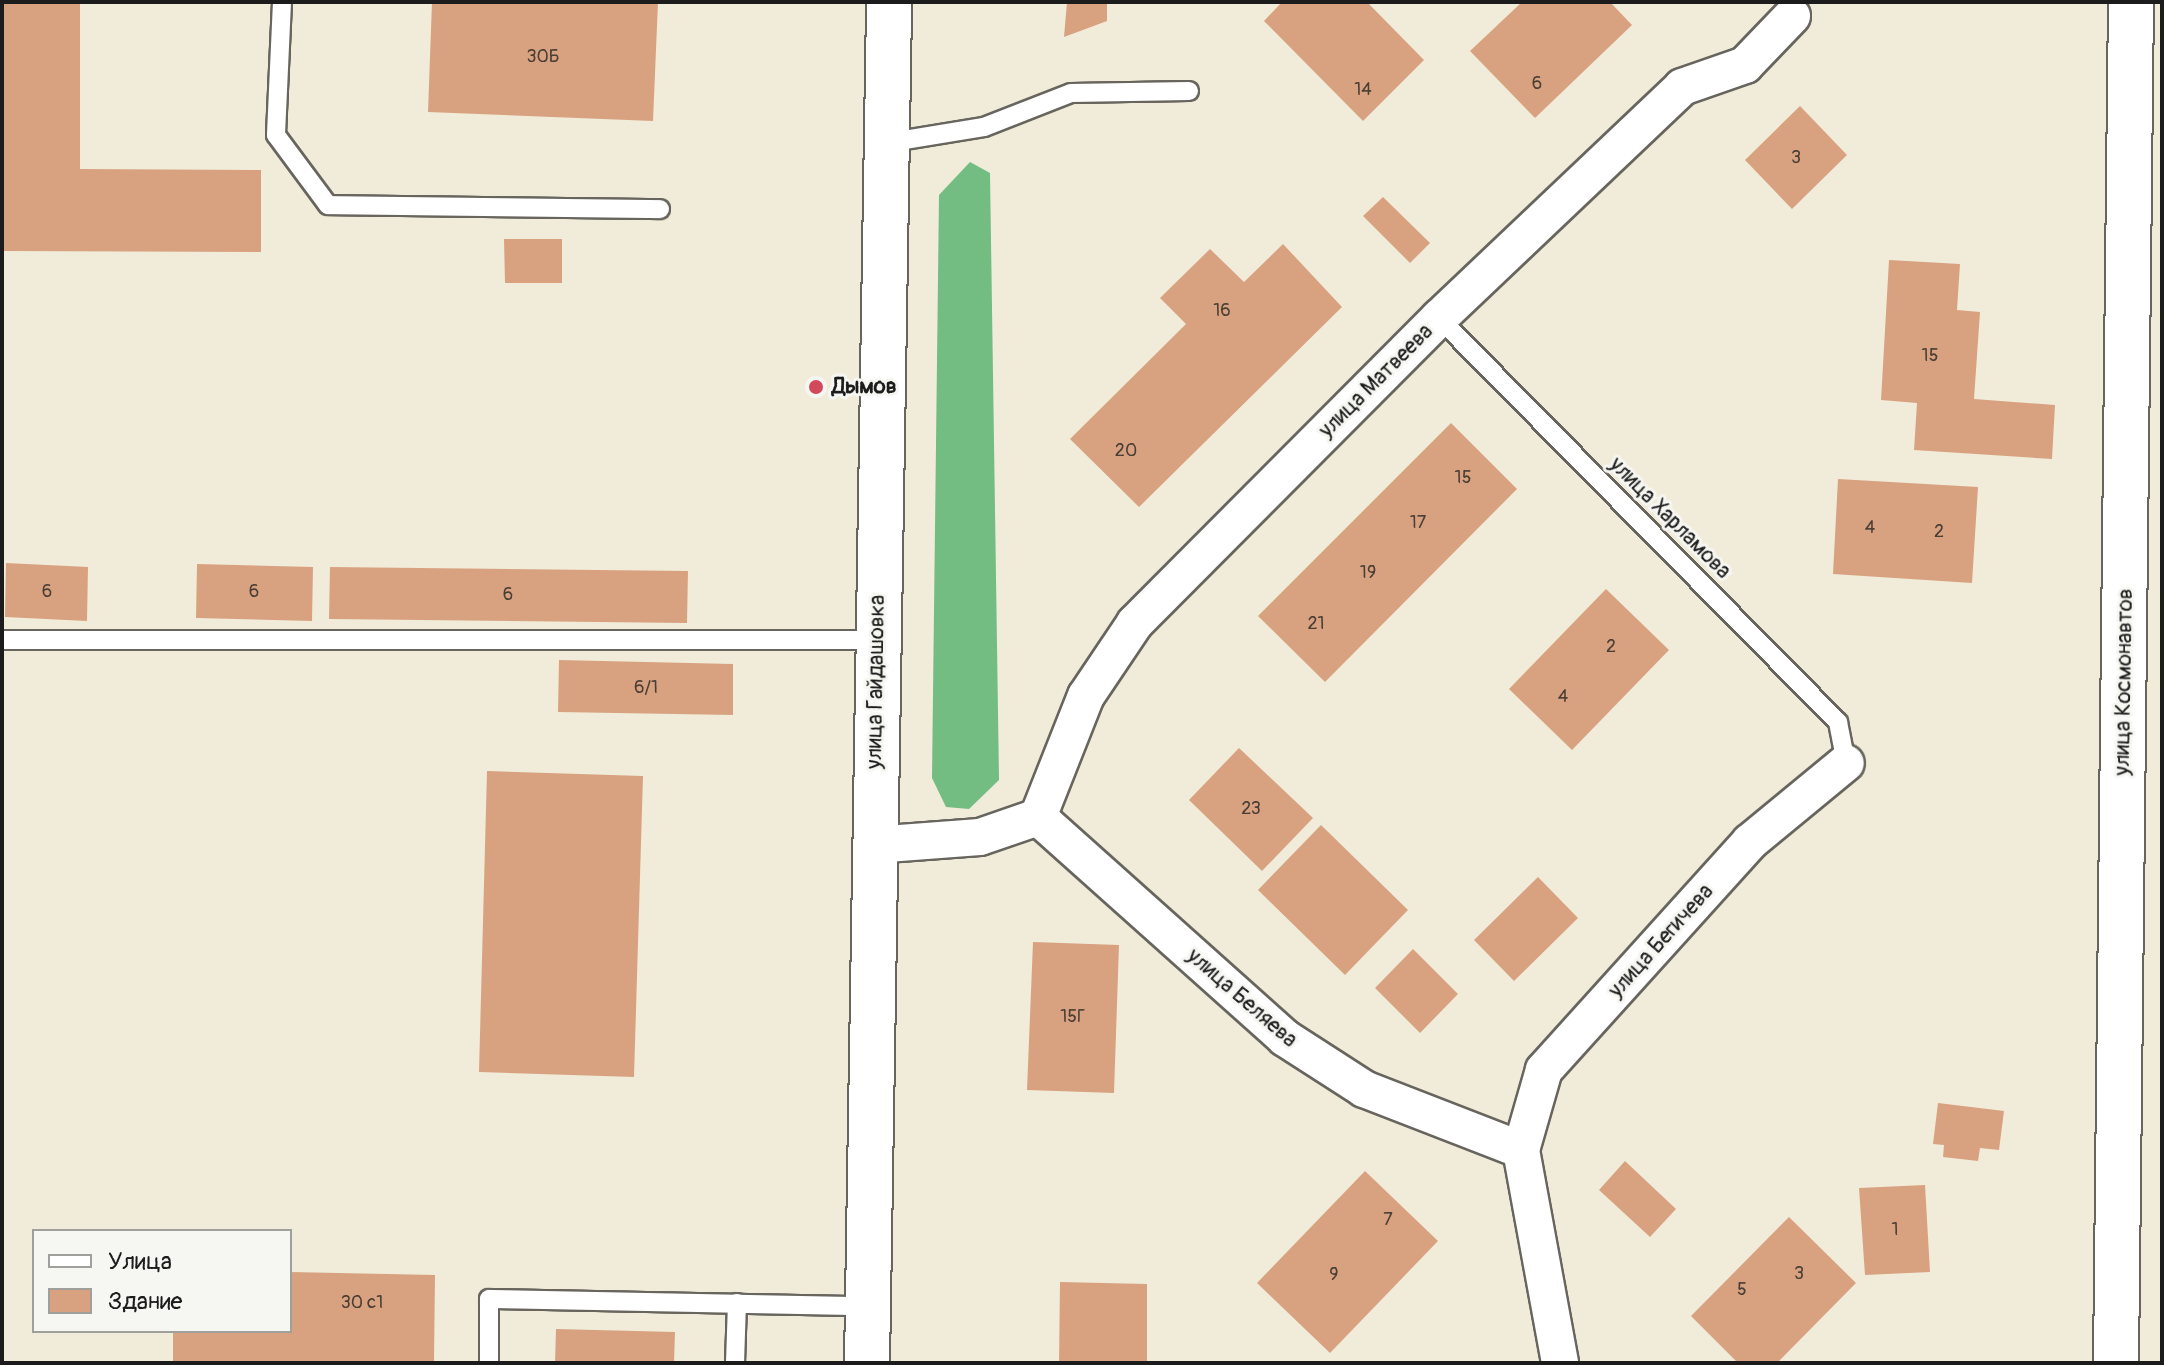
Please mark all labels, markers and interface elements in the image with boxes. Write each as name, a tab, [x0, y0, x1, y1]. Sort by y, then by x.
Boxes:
house number: 30Б	[526, 46, 560, 68]
house number: 6	[1532, 73, 1542, 95]
house number: 14	[1354, 79, 1372, 101]
house number: 3	[1791, 147, 1801, 169]
house number: 16	[1213, 300, 1231, 322]
street label: улица Матвеева	[1314, 319, 1438, 443]
house number: 15	[1922, 345, 1938, 367]
place label: Дымов	[832, 374, 896, 400]
marker: Дымов	[807, 378, 825, 396]
house number: 20	[1115, 440, 1137, 462]
street label: улица Харламова	[1604, 452, 1736, 584]
house number: 15	[1455, 467, 1471, 489]
house number: 17	[1410, 512, 1426, 534]
house number: 4	[1865, 517, 1875, 539]
house number: 2	[1934, 521, 1944, 543]
house number: 19	[1360, 562, 1376, 584]
house number: 6	[42, 581, 52, 603]
house number: 6	[249, 581, 259, 603]
house number: 6	[503, 584, 513, 606]
street label: улица Космонавтов	[2109, 588, 2139, 776]
street label: улица Гайдашовка	[861, 595, 891, 769]
house number: 21	[1307, 613, 1325, 635]
house number: 2	[1606, 636, 1616, 658]
house number: 6/1	[634, 677, 658, 699]
house number: 4	[1558, 686, 1568, 708]
house number: 23	[1241, 798, 1261, 820]
street label: улица Бегичева	[1603, 879, 1719, 1003]
street label: улица Беляева	[1181, 943, 1303, 1053]
house number: 15Г	[1060, 1006, 1086, 1028]
house number: 7	[1383, 1209, 1393, 1231]
house number: 1	[1891, 1219, 1899, 1241]
legend	[32, 1229, 292, 1333]
text: Улица	[108, 1247, 172, 1276]
house number: 3	[1794, 1263, 1804, 1285]
house number: 9	[1329, 1264, 1339, 1286]
house number: 5	[1737, 1279, 1747, 1301]
text: Здание	[108, 1287, 182, 1316]
house number: 30 с1	[341, 1292, 383, 1314]

